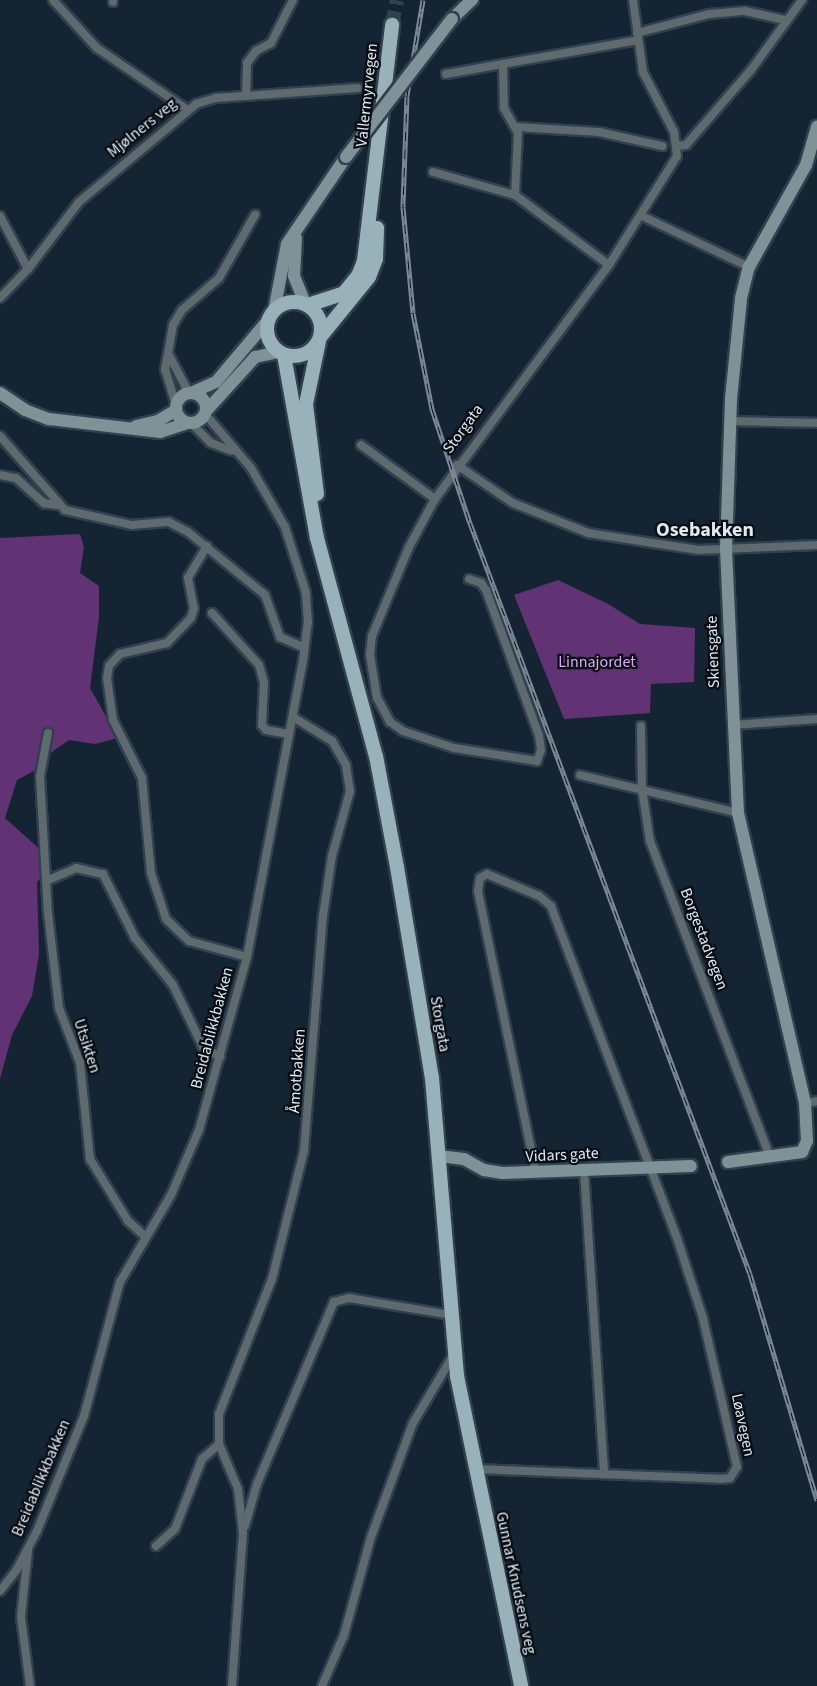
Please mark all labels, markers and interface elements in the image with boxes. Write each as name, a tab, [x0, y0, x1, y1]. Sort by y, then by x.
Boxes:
street label: Vallermyrvegen	[352, 42, 382, 148]
street label: Mjølners veg	[103, 94, 181, 162]
street label: Storgata	[439, 401, 487, 457]
district label: Osebakken	[656, 518, 754, 542]
street label: Skiensgate	[702, 615, 724, 689]
park label: Linnajordet	[558, 652, 636, 672]
street label: Borgestadvegen	[676, 885, 732, 993]
street label: Breidablikkbakken	[187, 965, 237, 1091]
street label: Storgata	[426, 995, 454, 1053]
street label: Utsikten	[69, 1017, 105, 1075]
street label: Åmotbakken	[284, 1028, 310, 1114]
street label: Vidars gate	[525, 1143, 599, 1167]
street label: Løavegen	[727, 1392, 759, 1458]
street label: Breidablikkbakken	[8, 1417, 74, 1539]
street label: Gunnar Knudsens veg	[492, 1510, 540, 1656]

